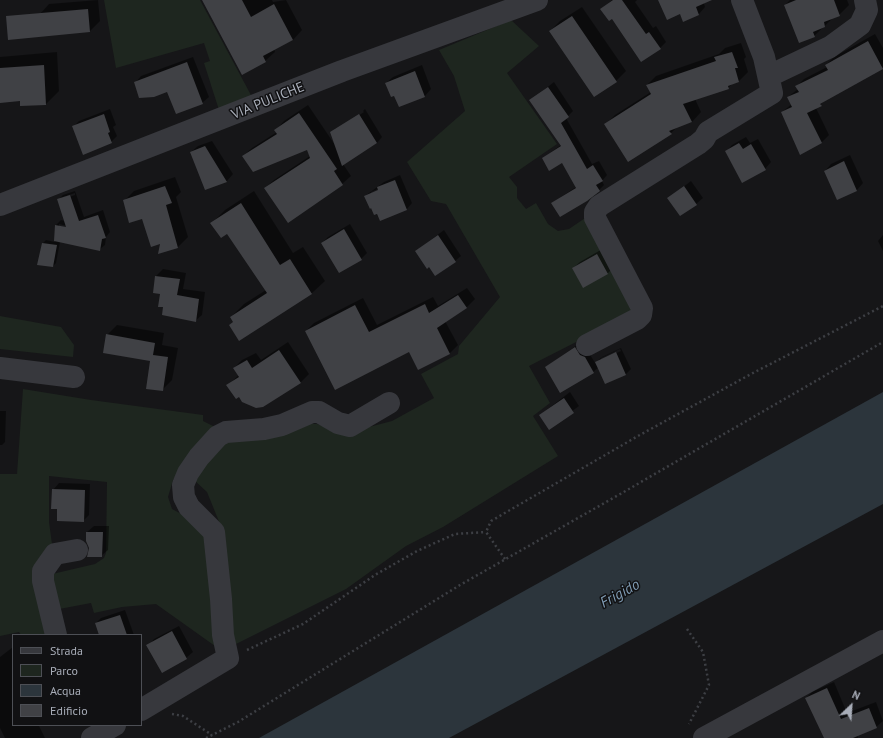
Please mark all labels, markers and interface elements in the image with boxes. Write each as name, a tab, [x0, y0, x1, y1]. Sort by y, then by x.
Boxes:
street label: VIA PULICHE	[229, 79, 307, 123]
water label: Frigido	[597, 576, 643, 612]
legend	[12, 634, 142, 726]
text: Strada	[50, 643, 83, 658]
text: Parco	[50, 663, 78, 678]
text: Acqua	[50, 683, 81, 698]
north arrow	[831, 686, 871, 726]
text: N	[850, 687, 862, 703]
text: Edificio	[50, 703, 88, 718]

